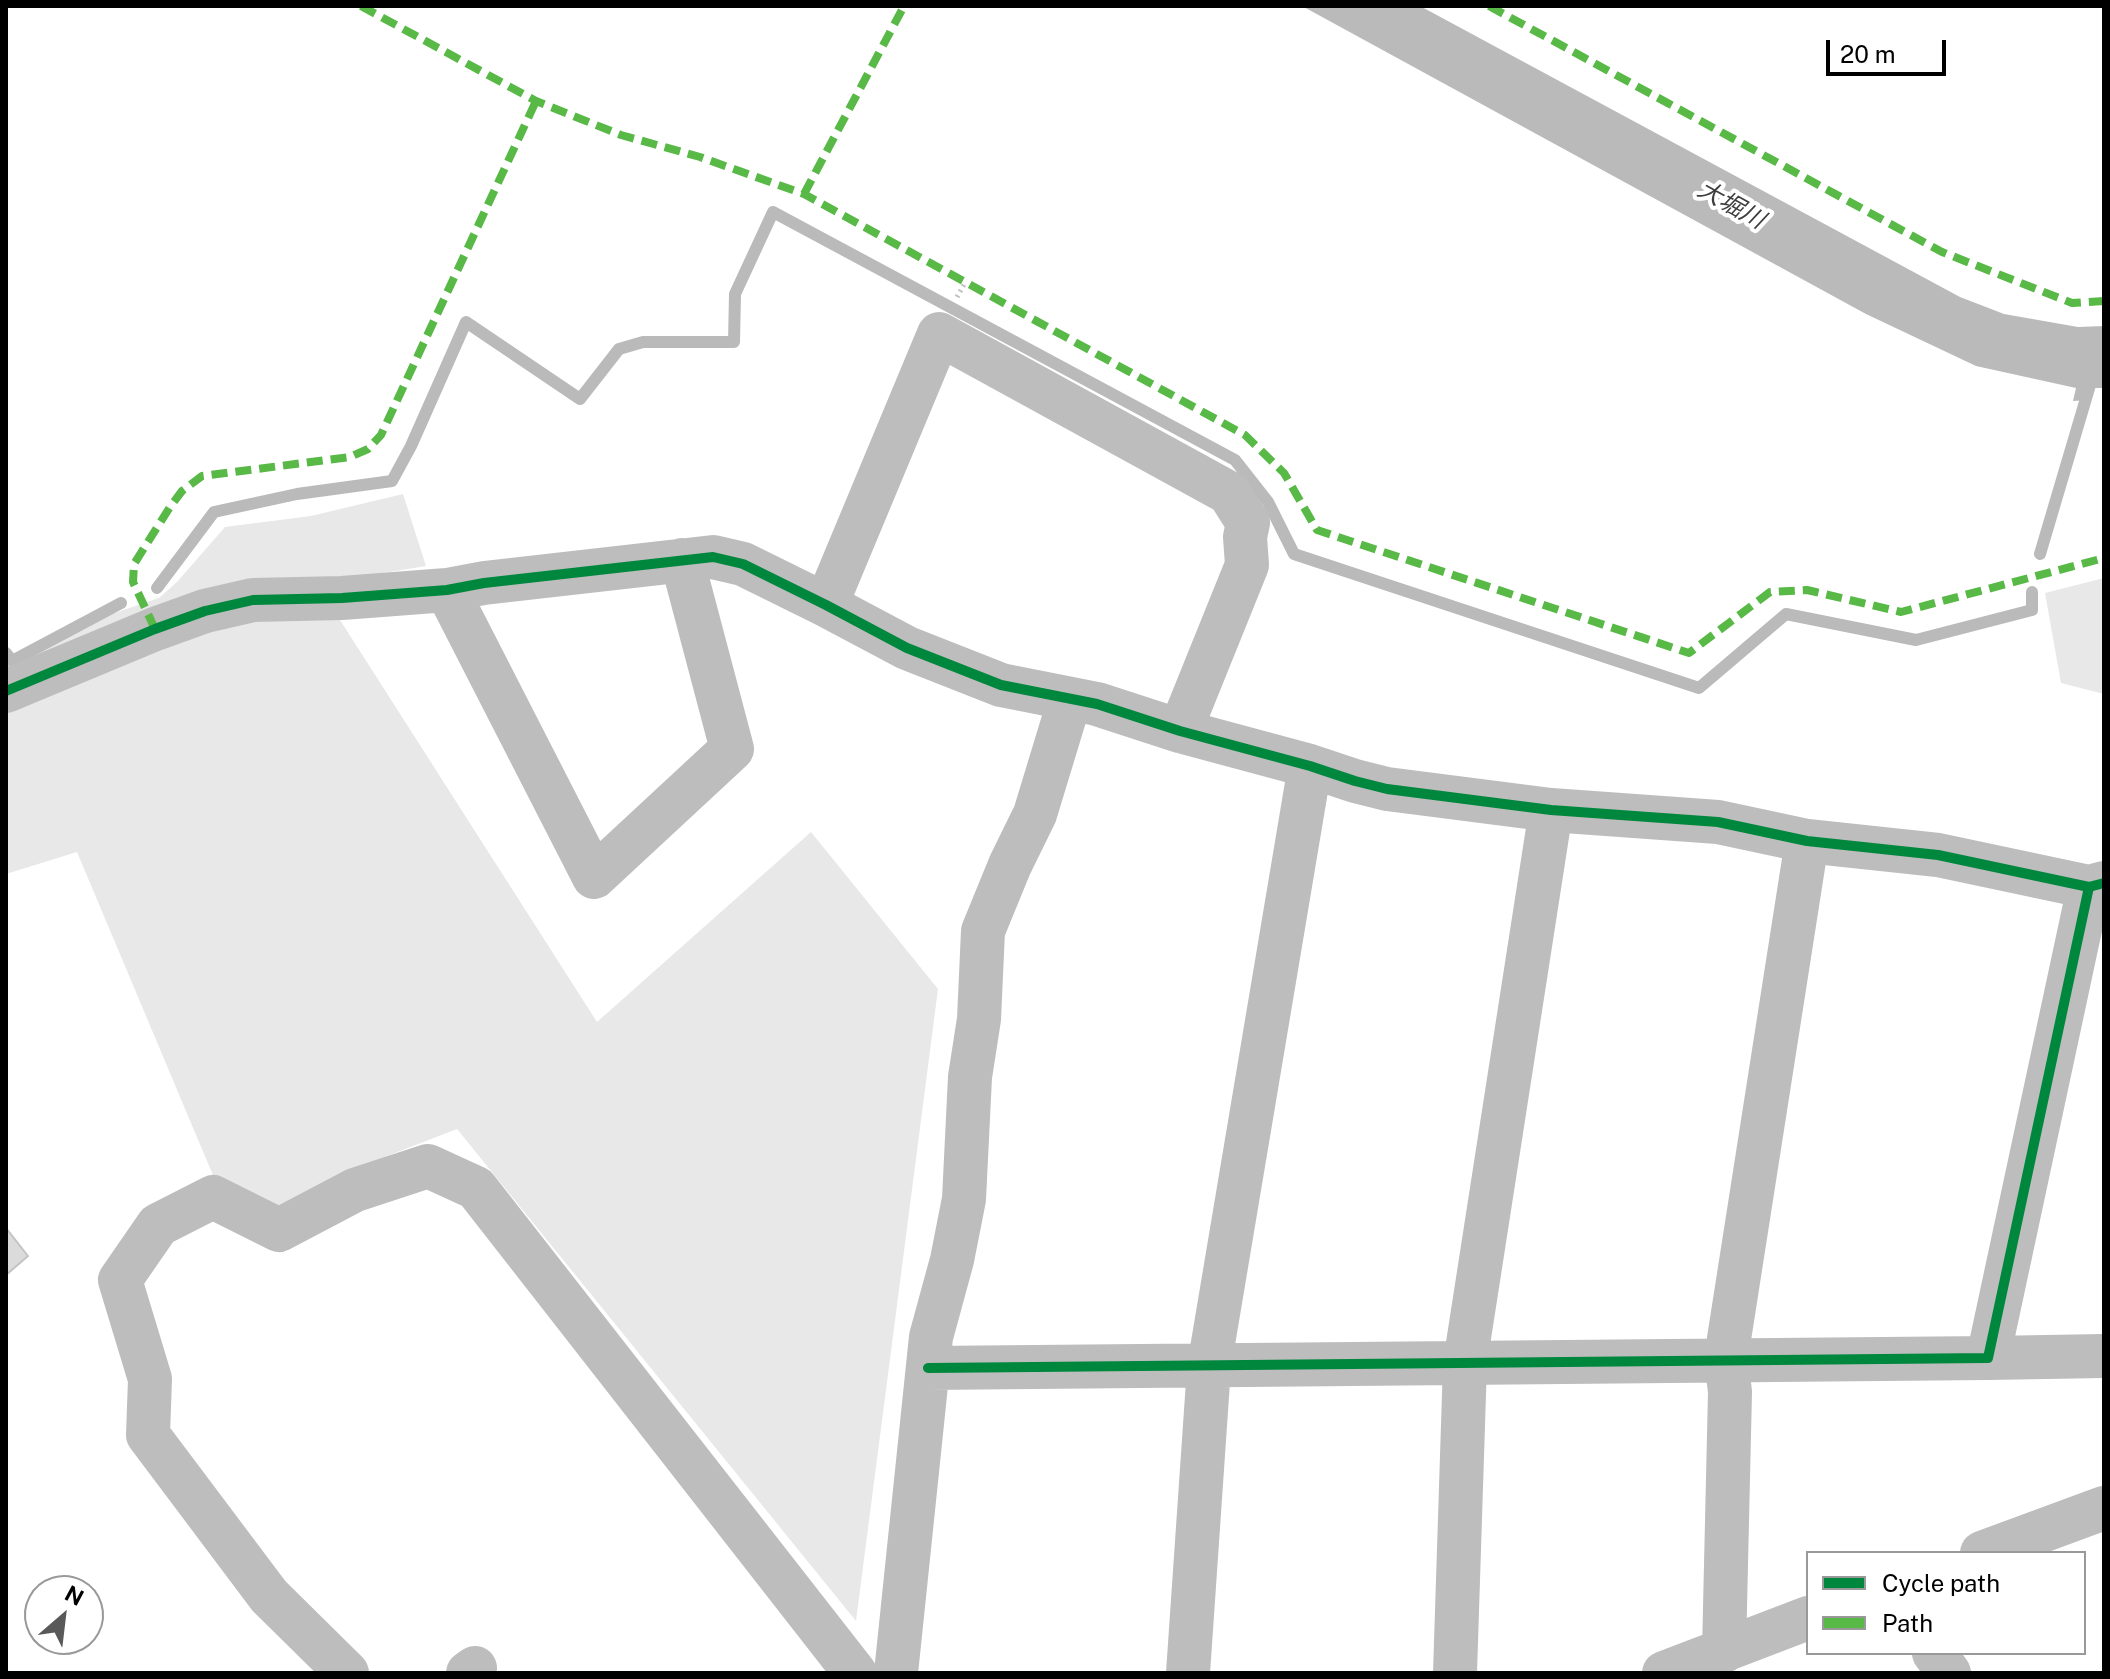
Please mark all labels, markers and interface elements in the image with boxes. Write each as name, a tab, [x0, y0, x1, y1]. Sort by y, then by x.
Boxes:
scale bar	[1830, 24, 1950, 74]
text: 20 m	[1840, 40, 1896, 68]
water label: 大堀川	[1693, 175, 1769, 235]
legend	[1806, 1551, 2086, 1655]
text: Cycle path	[1882, 1569, 2000, 1597]
north arrow	[24, 1575, 104, 1655]
text: N	[61, 1580, 88, 1611]
text: Path	[1882, 1609, 1933, 1637]

